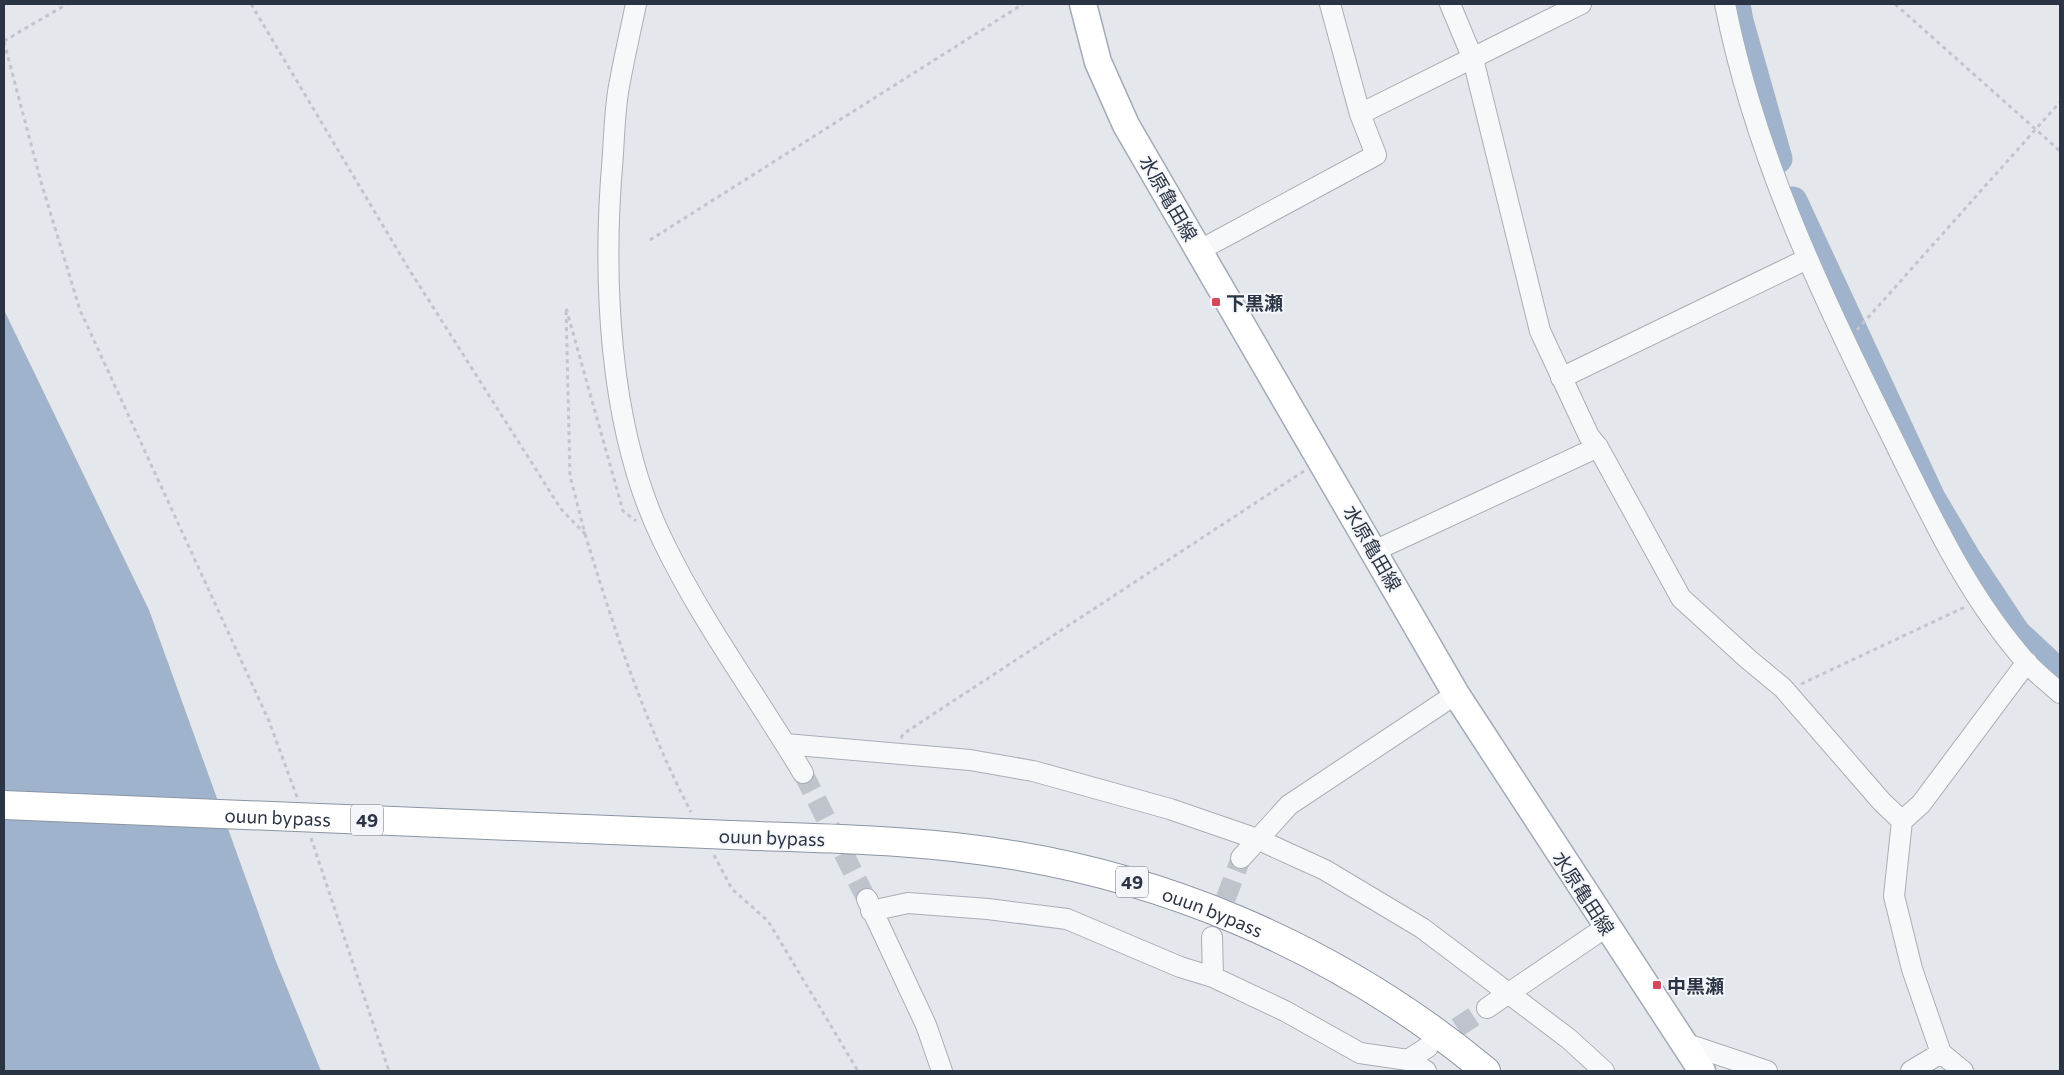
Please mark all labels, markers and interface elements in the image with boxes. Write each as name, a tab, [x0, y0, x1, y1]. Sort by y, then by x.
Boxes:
street label: 水原亀田線	[1135, 151, 1203, 245]
place label: 下黒瀬	[1226, 291, 1283, 314]
marker: 下黒瀬	[1210, 296, 1222, 308]
street label: 水原亀田線	[1339, 501, 1407, 595]
street label: ouun bypass	[224, 803, 331, 830]
road number: 49	[351, 804, 383, 836]
street label: ouun bypass	[718, 824, 826, 850]
street label: 水原亀田線	[1548, 847, 1620, 939]
road number: 49	[1116, 866, 1148, 898]
street label: ouun bypass	[1160, 881, 1267, 941]
place label: 中黒瀬	[1667, 974, 1724, 997]
marker: 中黒瀬	[1651, 979, 1663, 991]

